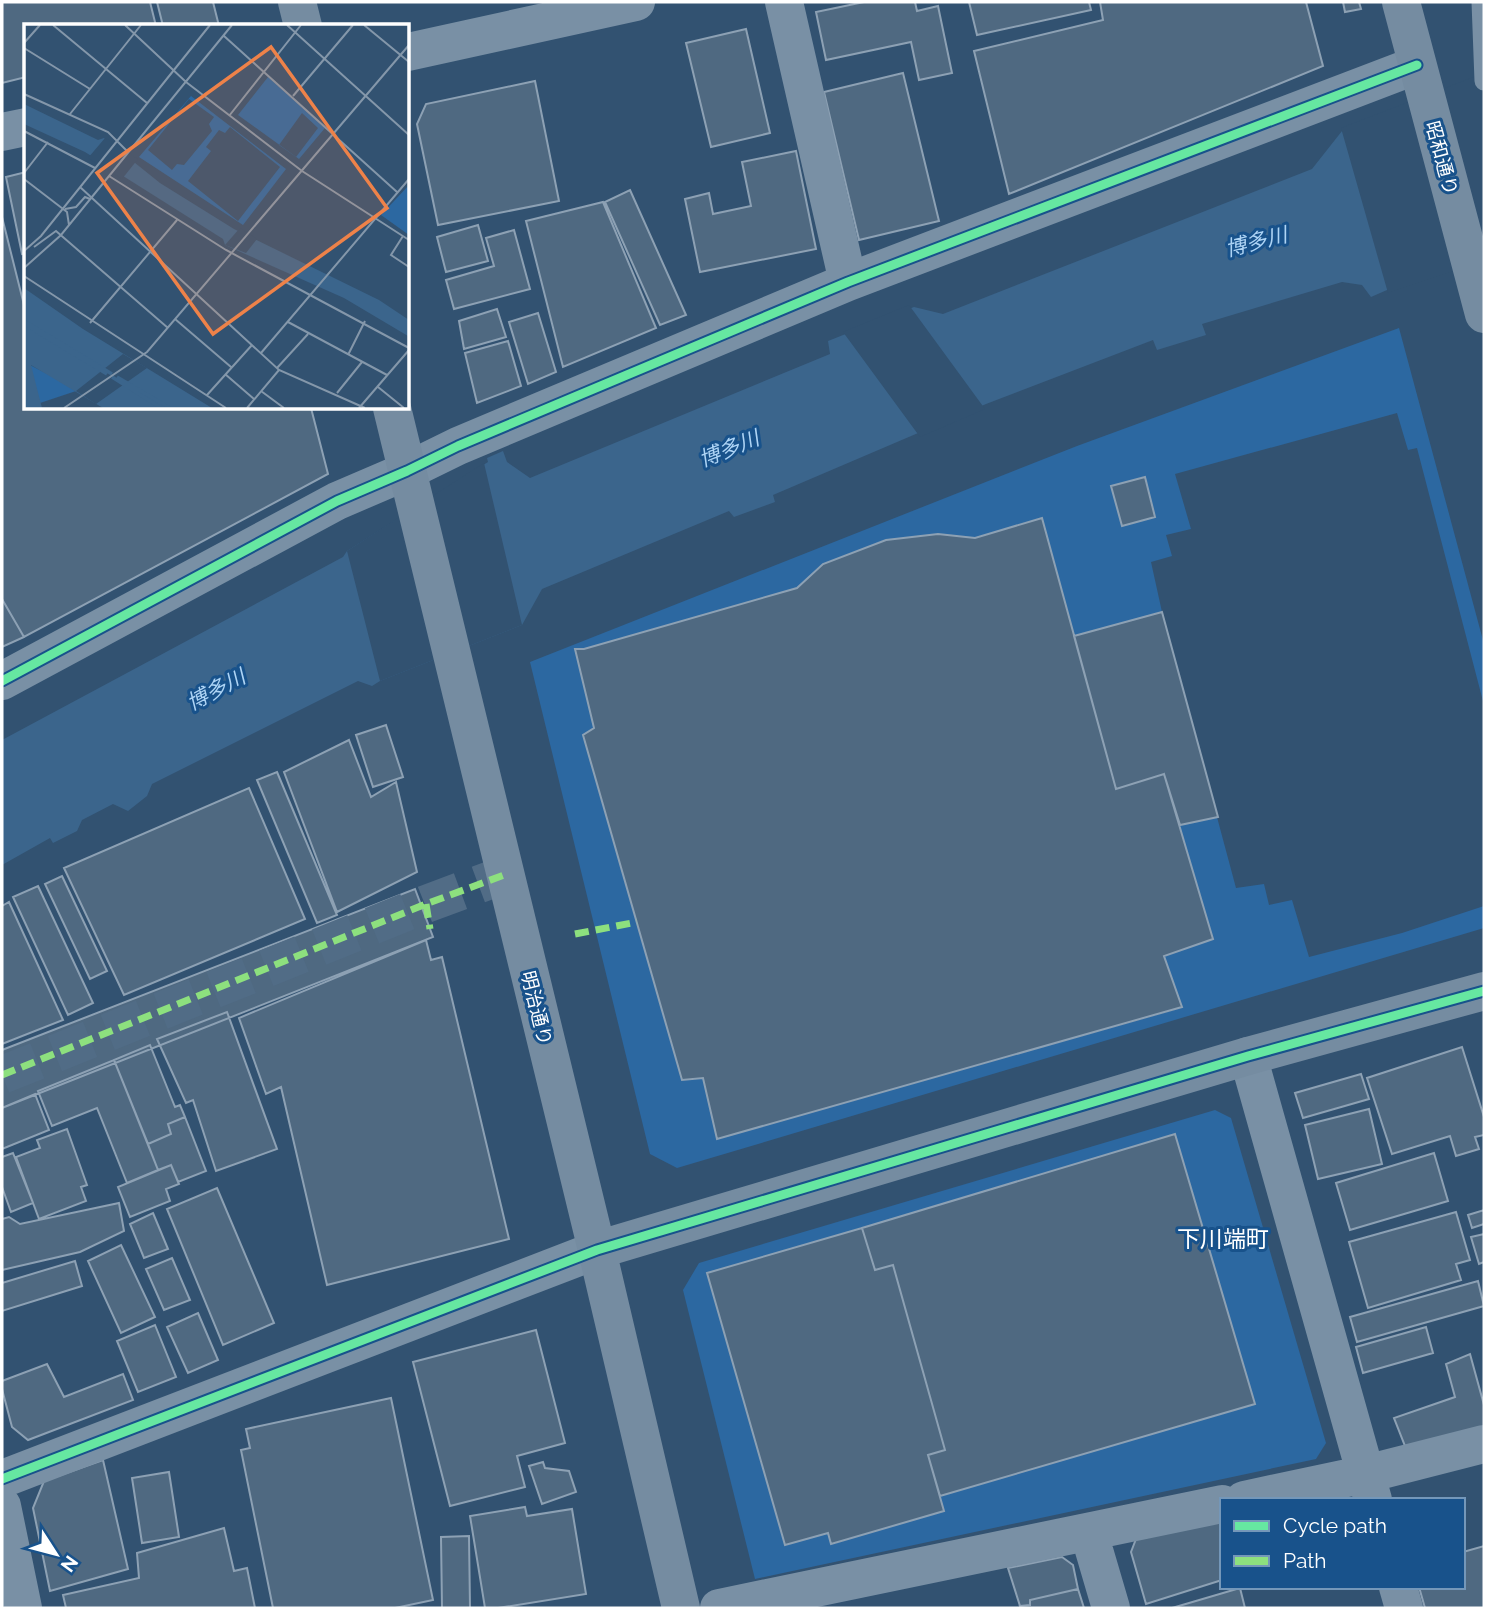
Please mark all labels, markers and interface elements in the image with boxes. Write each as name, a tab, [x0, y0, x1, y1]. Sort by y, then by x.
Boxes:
inset map	[24, 24, 410, 410]
street label: 昭和通り	[1422, 118, 1462, 198]
water label: 博多川	[1222, 221, 1291, 261]
water label: 博多川	[695, 424, 765, 472]
water label: 博多川	[182, 663, 251, 715]
street label: 明治通り	[517, 968, 557, 1048]
district label: 下川端町	[1177, 1225, 1269, 1252]
legend	[1220, 1498, 1465, 1589]
text: Cycle path	[1283, 1513, 1387, 1538]
north arrow	[21, 1519, 91, 1589]
text: Path	[1283, 1548, 1327, 1573]
text: N	[57, 1552, 83, 1576]

